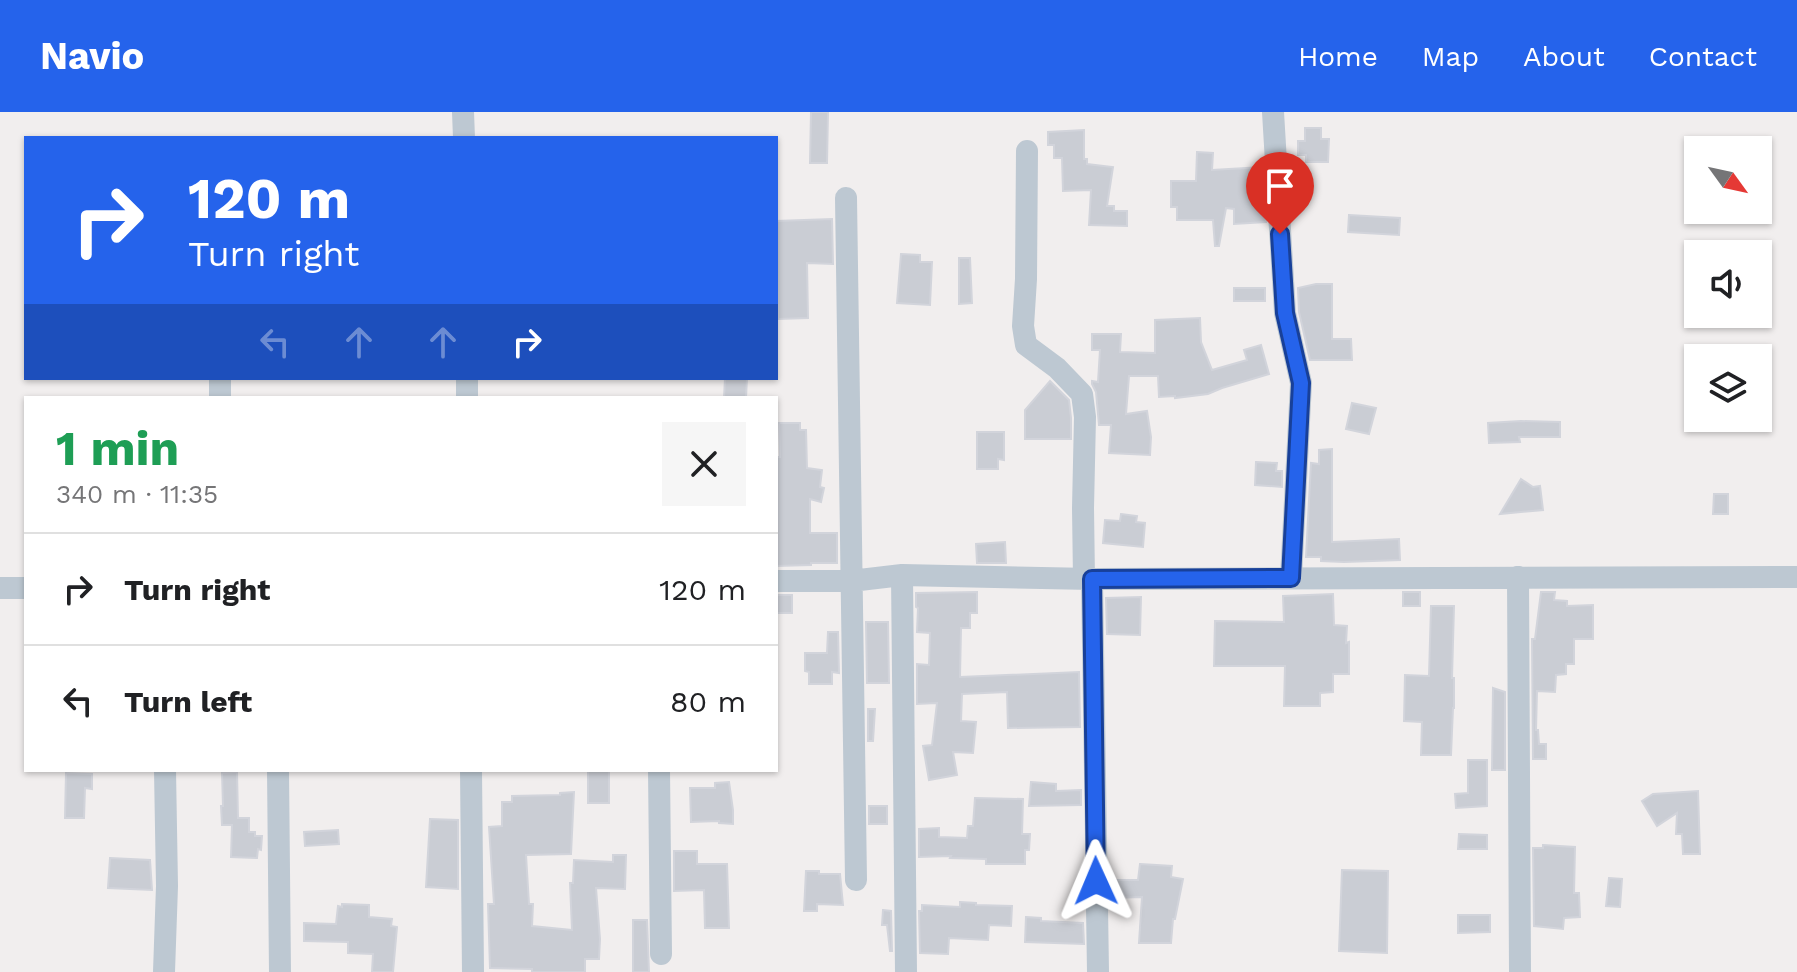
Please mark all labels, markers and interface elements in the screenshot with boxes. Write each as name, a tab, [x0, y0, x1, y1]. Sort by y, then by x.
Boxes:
text: Navio	[40, 34, 144, 78]
text: Home	[1298, 40, 1378, 73]
text: Map	[1422, 40, 1479, 73]
text: About	[1523, 40, 1605, 73]
text: Contact	[1649, 40, 1757, 73]
north arrow	[1684, 136, 1772, 224]
map controls	[1684, 136, 1772, 432]
pin	[1246, 152, 1314, 234]
icon: arrive	[1258, 164, 1302, 208]
text: 120 m	[188, 166, 350, 232]
icon: right	[56, 168, 160, 272]
text: Turn right	[188, 233, 359, 275]
button: sound	[1684, 240, 1772, 328]
icon: left	[253, 320, 297, 364]
icon: ahead	[337, 320, 381, 364]
icon: ahead	[421, 320, 465, 364]
icon: right	[505, 320, 549, 364]
button: layers	[1684, 344, 1772, 432]
text: 1 min	[56, 420, 179, 477]
button: close	[662, 422, 746, 506]
text: 340 m · 11:35	[56, 479, 218, 509]
icon: right	[56, 567, 100, 611]
text: Turn right	[124, 572, 270, 607]
text: 120 m	[659, 572, 746, 607]
icon: left	[56, 679, 100, 723]
text: Turn left	[124, 684, 252, 719]
text: 80 m	[670, 684, 746, 719]
position arrow	[1054, 839, 1138, 923]

